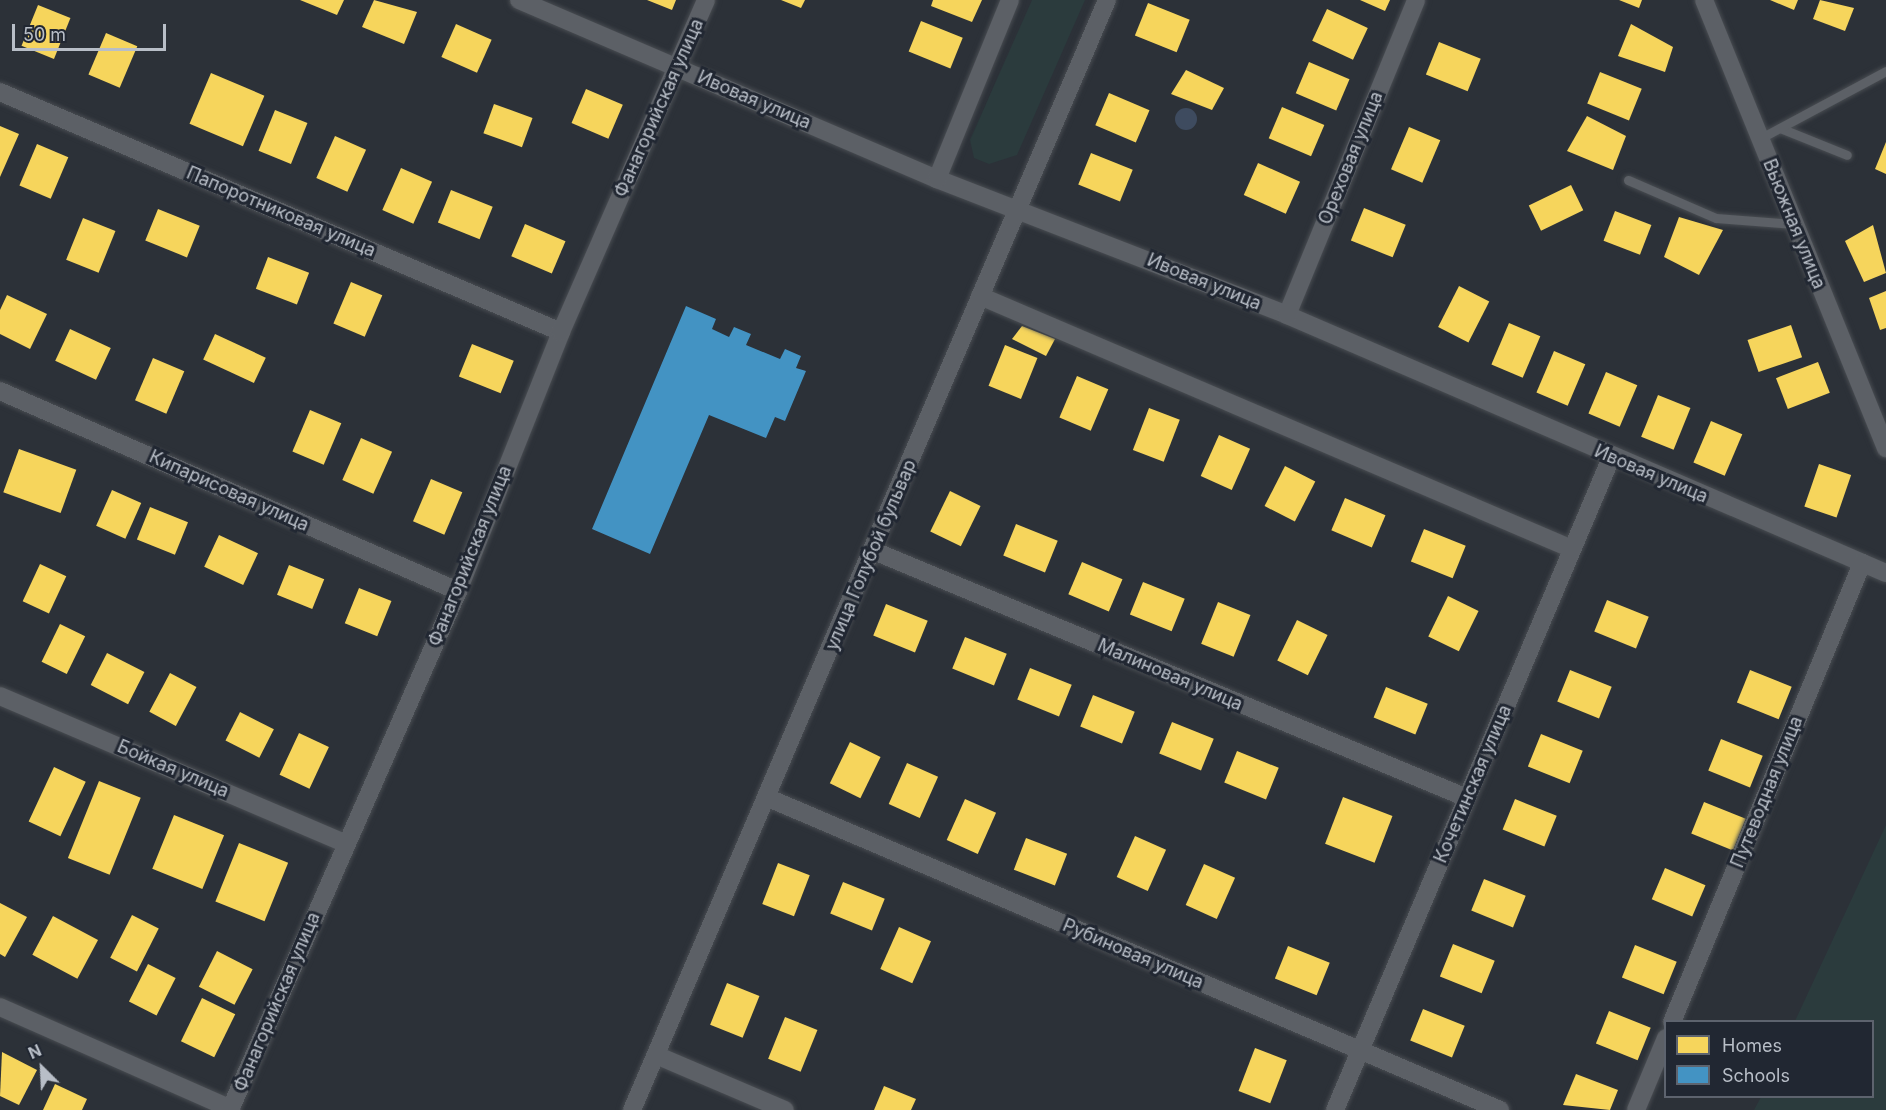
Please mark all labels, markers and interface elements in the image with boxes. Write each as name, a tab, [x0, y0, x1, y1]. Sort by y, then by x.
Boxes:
scale bar	[15, 12, 170, 50]
street label: Фанагорийская улица	[610, 16, 708, 200]
text: 50 m	[23, 24, 66, 45]
street label: Ивовая улица	[694, 66, 814, 134]
street label: Ореховая улица	[1314, 88, 1388, 228]
street label: Вьюжная улица	[1758, 156, 1830, 292]
street label: Папоротниковая улица	[183, 162, 379, 262]
street label: Ивовая улица	[1144, 249, 1264, 315]
street label: Ивовая улица	[1591, 440, 1711, 508]
street label: Кипарисовая улица	[146, 446, 312, 536]
street label: улица Голубой бульвар	[821, 456, 921, 654]
street label: Фанагорийская улица	[424, 463, 516, 649]
street label: Малиновая улица	[1094, 635, 1246, 715]
street label: Кочетинская улица	[1430, 702, 1516, 866]
street label: Путеводная улица	[1727, 713, 1807, 871]
street label: Бойкая улица	[114, 736, 232, 802]
street label: Фанагорийская улица	[229, 909, 325, 1095]
street label: Рубиновая улица	[1059, 915, 1207, 993]
legend	[1664, 1020, 1874, 1098]
text: Homes	[1722, 1035, 1782, 1056]
north arrow	[12, 1038, 72, 1098]
text: N	[25, 1040, 44, 1063]
text: Schools	[1722, 1065, 1790, 1086]

